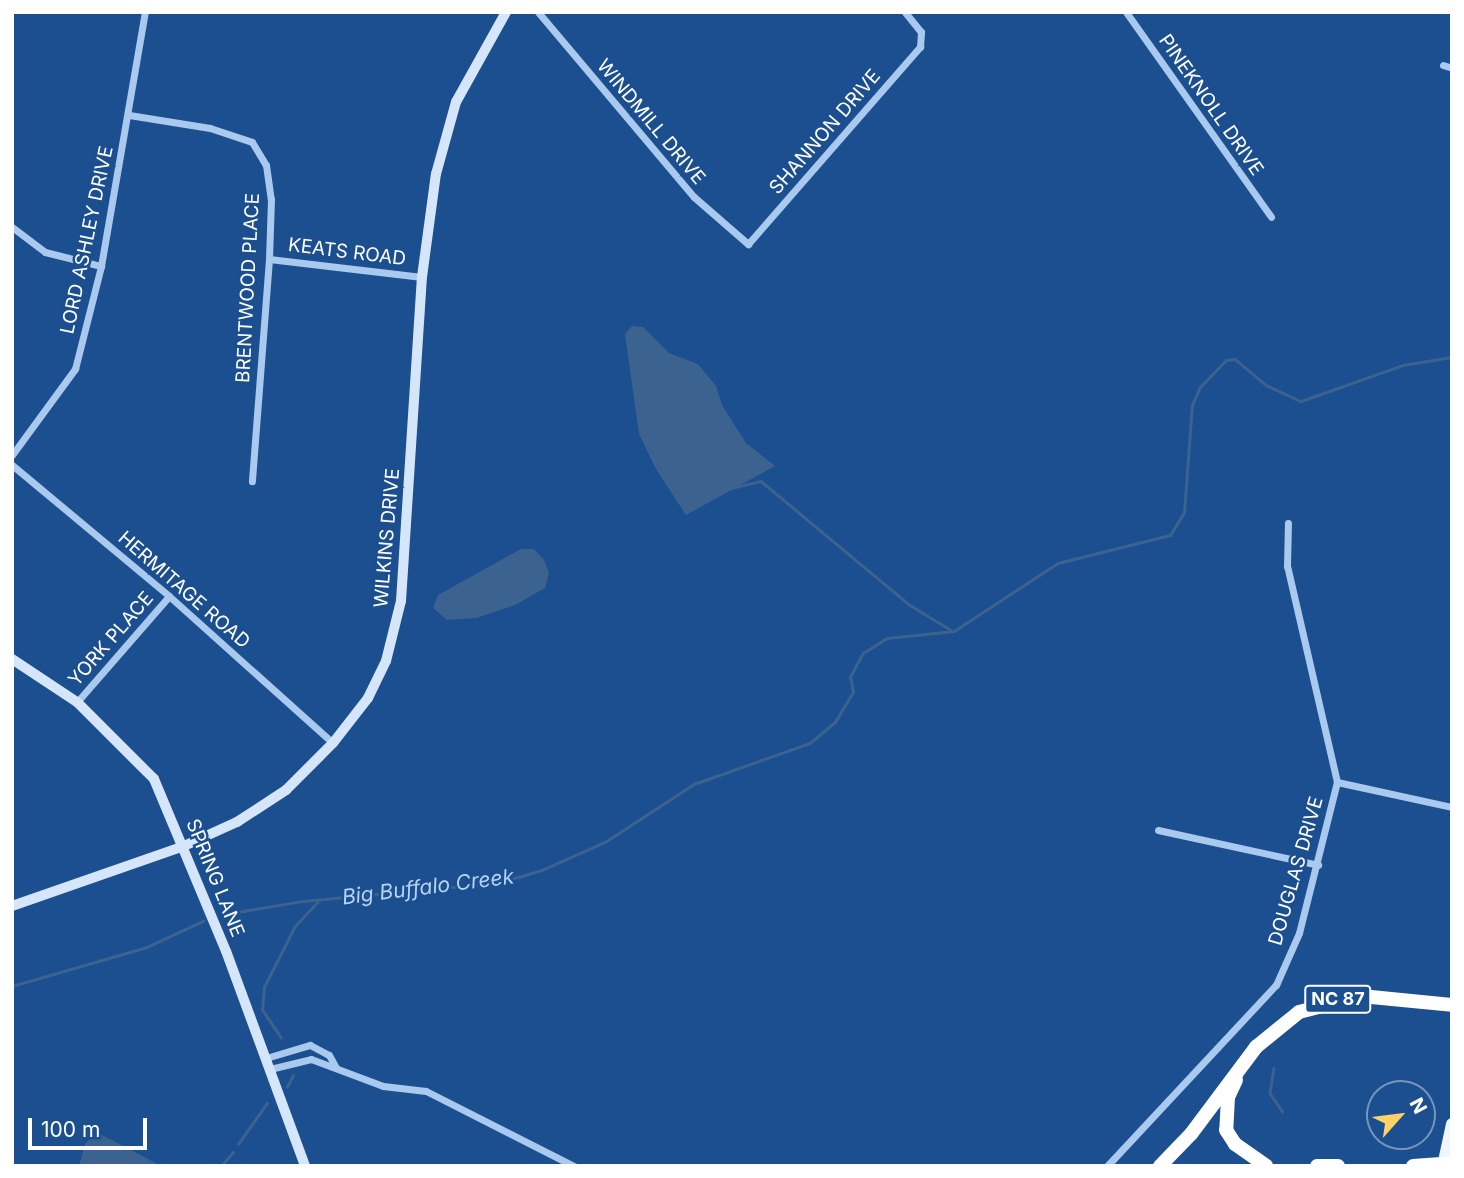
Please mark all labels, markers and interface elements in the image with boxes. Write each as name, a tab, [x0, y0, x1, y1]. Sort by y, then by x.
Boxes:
street label: PINEKNOLL DRIVE	[1154, 30, 1268, 180]
street label: WINDMILL DRIVE	[592, 55, 710, 189]
street label: SHANNON DRIVE	[765, 65, 885, 199]
street label: LORD ASHLEY DRIVE	[56, 144, 118, 336]
street label: BRENTWOOD PLACE	[232, 192, 264, 384]
street label: KEATS ROAD	[287, 233, 407, 271]
street label: WILKINS DRIVE	[370, 467, 404, 609]
street label: HERMITAGE ROAD	[113, 527, 255, 653]
street label: YORK PLACE	[64, 587, 158, 691]
street label: DOUGLAS DRIVE	[1264, 794, 1328, 948]
street label: SPRING LANE	[181, 816, 249, 940]
water label: Big Buffalo Creek	[341, 864, 515, 910]
road number: NC 87	[1303, 984, 1373, 1014]
north arrow	[1366, 1080, 1436, 1150]
text: N	[1405, 1094, 1432, 1118]
scale bar	[32, 1104, 150, 1148]
text: 100 m	[41, 1117, 100, 1142]

